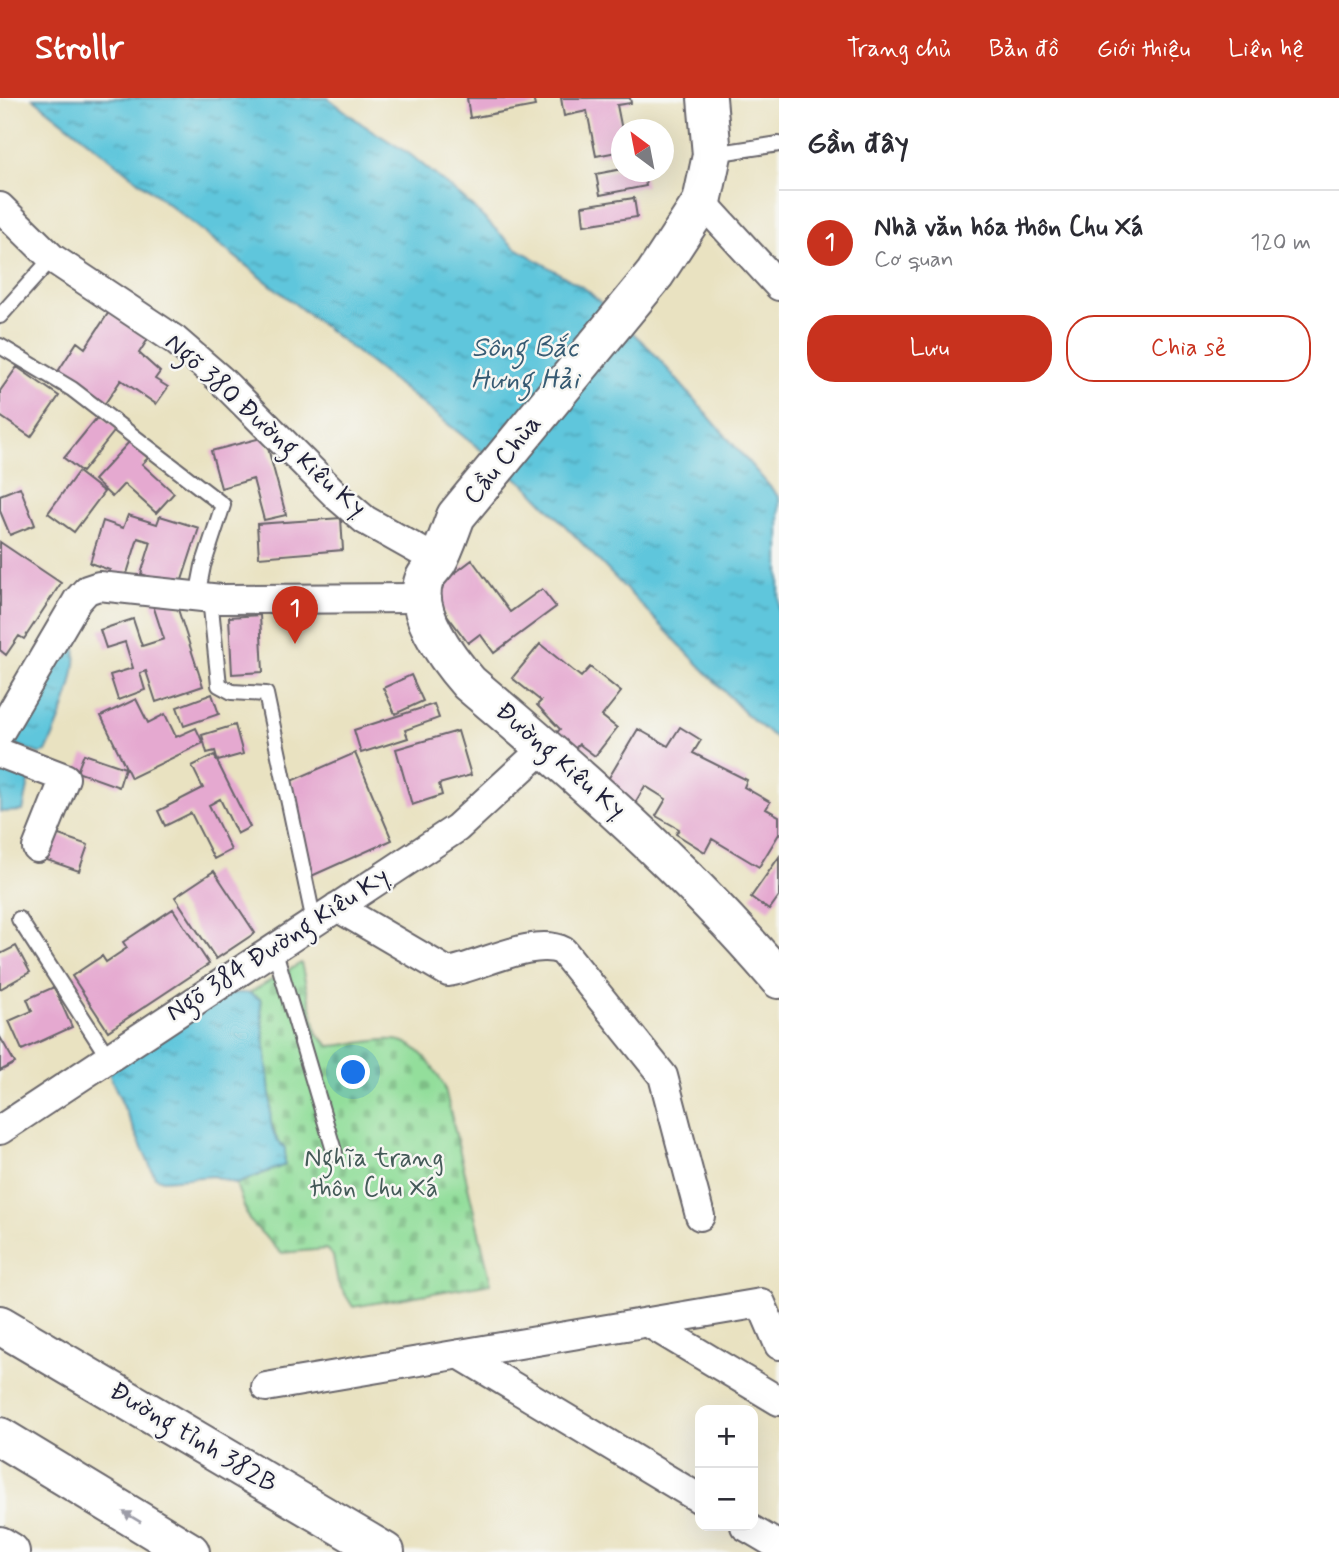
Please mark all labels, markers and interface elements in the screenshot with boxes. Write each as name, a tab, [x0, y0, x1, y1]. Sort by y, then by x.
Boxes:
text: Strollr	[35, 27, 124, 71]
text: Trang chủ	[847, 34, 951, 65]
text: Bản đồ	[989, 34, 1059, 65]
text: Giới thiệu	[1097, 34, 1190, 65]
text: Liên hệ	[1228, 34, 1304, 65]
north arrow	[611, 119, 674, 182]
text: Gần đây	[807, 124, 909, 163]
text: Nhà văn hóa thôn Chu Xá	[874, 211, 1143, 245]
text: 1	[825, 228, 835, 258]
text: 120 m	[1250, 228, 1311, 258]
text: Cơ quan	[874, 245, 954, 275]
button: Lưu	[807, 315, 1052, 382]
button: Chia sẻ	[1066, 315, 1311, 382]
street label: Ngõ 380 Đường Kiêu Kỵ	[155, 327, 373, 528]
water label: Sông Bắc Hưng Hải	[471, 330, 582, 402]
street label: Cầu Chùa	[456, 408, 550, 512]
pin: 1	[272, 586, 318, 644]
street label: Đường Kiêu Kỵ	[486, 695, 632, 829]
street label: Ngõ 384 Đường Kiêu Kỵ	[160, 860, 398, 1032]
your location	[336, 1055, 370, 1089]
park label: Nghĩa trang thôn Chu Xá	[304, 1142, 444, 1206]
street label: Đường tỉnh 382B	[101, 1375, 283, 1504]
map controls	[695, 1405, 758, 1531]
button: +	[695, 1405, 758, 1468]
button: −	[695, 1468, 758, 1531]
one-way arrow	[122, 1510, 141, 1523]

